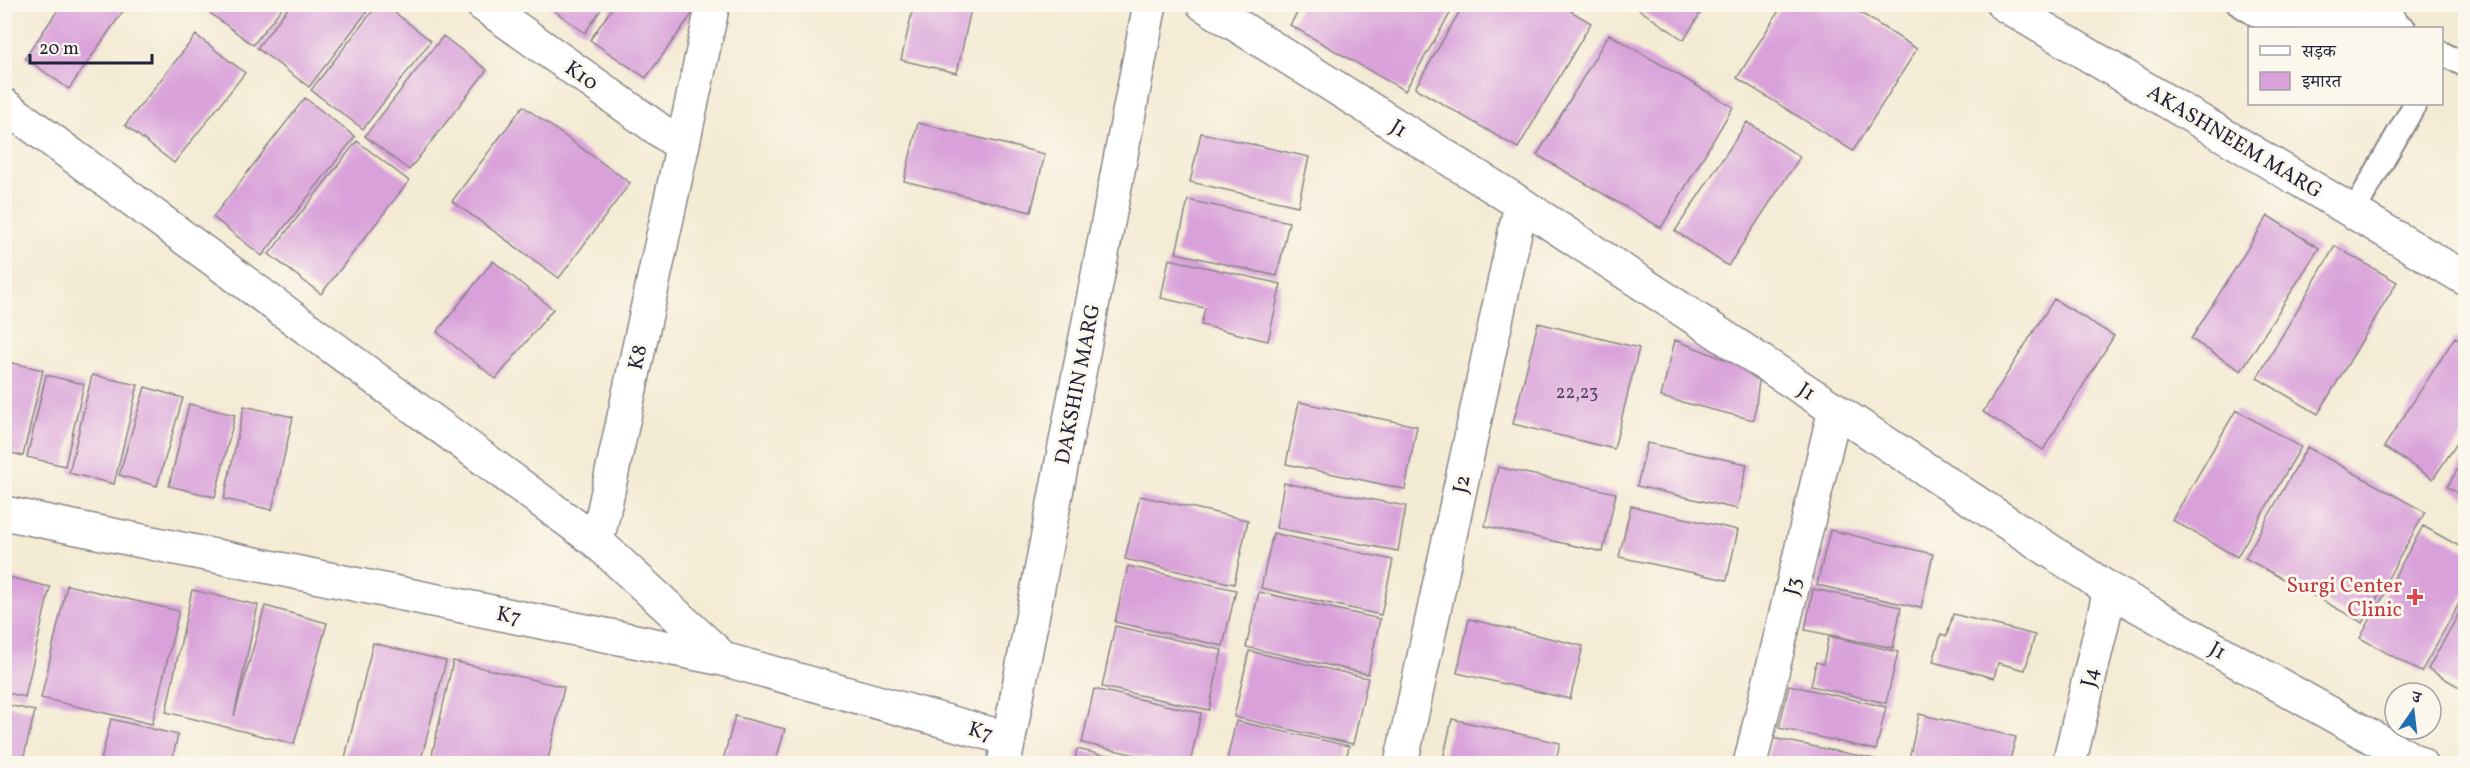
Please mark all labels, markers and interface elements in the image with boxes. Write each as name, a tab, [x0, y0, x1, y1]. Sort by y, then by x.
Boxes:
scale bar	[30, 27, 152, 65]
legend	[2248, 27, 2443, 105]
text: 20 m	[39, 37, 79, 62]
text: सड़क	[2301, 40, 2337, 65]
street label: K10	[558, 54, 604, 98]
text: इमारत	[2301, 70, 2342, 95]
street label: AKASHNEEM MARG	[2141, 78, 2327, 206]
street label: J1	[1384, 113, 1412, 146]
street label: DAKSHIN MARG	[1049, 302, 1108, 467]
street label: K8	[622, 342, 655, 373]
street label: J1	[1792, 376, 1820, 409]
house number: 22,23	[1556, 381, 1598, 406]
street label: J2	[1446, 472, 1479, 496]
place label: Surgi Center Clinic	[2286, 572, 2402, 625]
street label: J3	[1777, 574, 1810, 598]
marker: Surgi Center Clinic	[2406, 588, 2424, 606]
street label: K7	[494, 600, 523, 633]
street label: J1	[2204, 635, 2231, 668]
street label: J4	[2074, 665, 2107, 690]
north arrow	[2383, 681, 2443, 741]
text: उ	[2409, 686, 2425, 710]
street label: K7	[965, 715, 996, 750]

